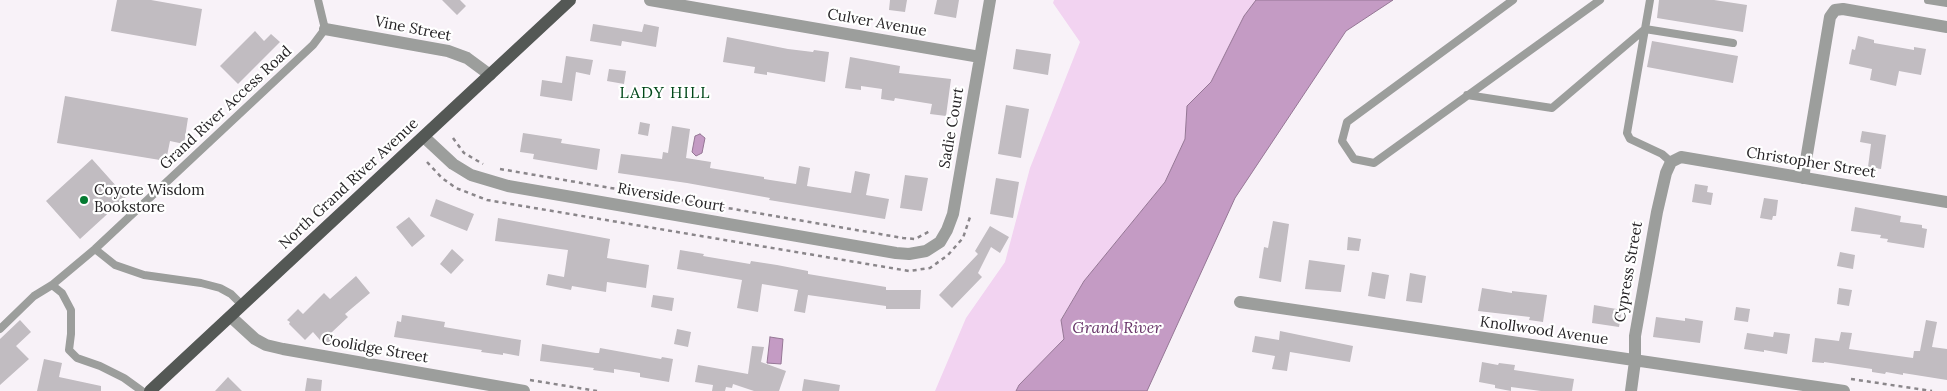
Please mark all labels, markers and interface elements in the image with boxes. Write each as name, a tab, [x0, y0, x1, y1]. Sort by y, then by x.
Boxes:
street label: Culver Avenue	[826, 5, 928, 41]
street label: Vine Street	[373, 13, 453, 45]
street label: Grand River Access Road	[157, 42, 295, 174]
district label: LADY HILL	[618, 83, 712, 103]
street label: Sadie Court	[936, 86, 968, 170]
street label: North Grand River Avenue	[276, 115, 422, 253]
street label: Christopher Street	[1745, 144, 1877, 182]
street label: Riverside Court	[616, 180, 726, 216]
place label: Coyote Wisdom Bookstore	[94, 182, 205, 217]
marker: Coyote Wisdom Bookstore	[78, 194, 90, 206]
street label: Cypress Street	[1611, 220, 1647, 324]
street label: Knollwood Avenue	[1479, 313, 1609, 349]
water label: Grand River	[1072, 318, 1162, 338]
street label: Coolidge Street	[320, 331, 430, 367]

